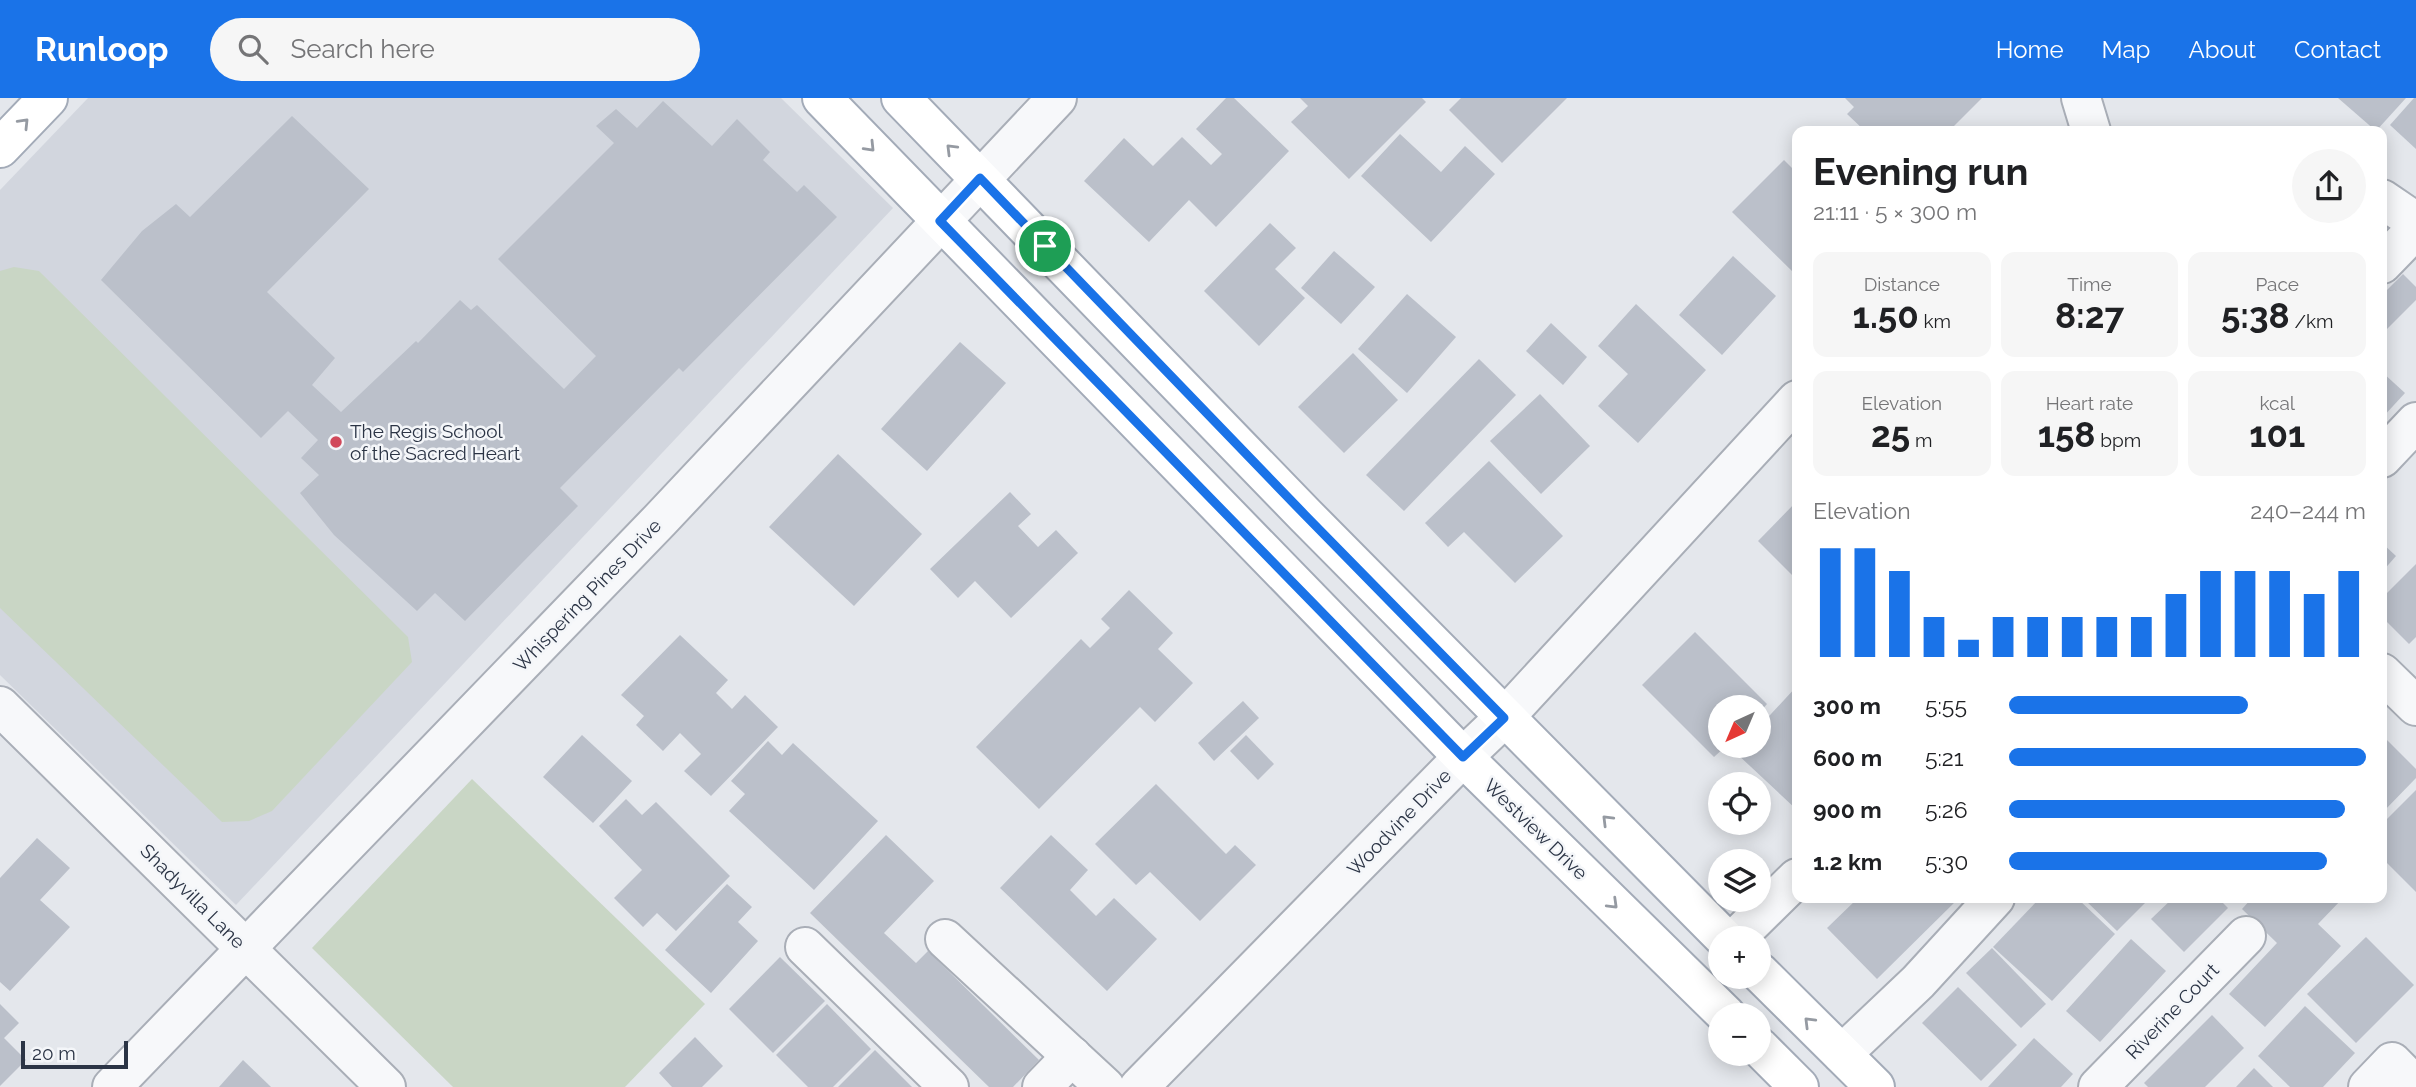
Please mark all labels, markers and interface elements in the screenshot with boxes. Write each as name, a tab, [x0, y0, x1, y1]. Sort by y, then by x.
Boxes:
search box	[210, 18, 700, 81]
text: Runloop	[35, 30, 168, 69]
icon: search	[234, 30, 272, 68]
text: Search here	[290, 34, 435, 64]
text: Home	[1996, 35, 2064, 64]
text: Map	[2102, 35, 2150, 64]
text: About	[2188, 35, 2256, 64]
text: Contact	[2294, 35, 2381, 64]
one-way arrow	[16, 119, 28, 131]
one-way arrow	[861, 139, 874, 152]
one-way arrow	[947, 145, 960, 158]
text: Evening run	[1813, 149, 2028, 194]
button: share	[2292, 149, 2366, 223]
text: 21:11 · 5 × 300 m	[1813, 198, 1977, 225]
pin	[1015, 216, 1075, 276]
icon: arrive	[1026, 227, 1064, 265]
text: Distance	[1864, 273, 1940, 295]
text: Time	[2067, 273, 2112, 295]
text: Pace	[2255, 273, 2299, 295]
text: 1.50	[1853, 295, 1919, 336]
text: 8:27	[2055, 295, 2124, 336]
text: 5:38	[2221, 295, 2290, 336]
text: km	[1919, 310, 1951, 332]
text: /km	[2290, 310, 2333, 332]
text: Elevation	[1861, 392, 1942, 414]
text: Heart rate	[2046, 392, 2133, 414]
text: kcal	[2259, 392, 2295, 414]
text: 25	[1871, 414, 1910, 455]
text: 158	[2038, 414, 2096, 455]
text: 101	[2249, 414, 2305, 455]
place label: The Regis School of the Sacred Heart	[350, 420, 521, 464]
text: m	[1910, 429, 1933, 451]
text: bpm	[2096, 429, 2141, 451]
marker: The Regis School of the Sacred Heart	[328, 434, 344, 450]
text: Elevation	[1813, 497, 1911, 524]
text: 240–244 m	[2250, 497, 2366, 524]
street label: Whispering Pines Drive	[509, 514, 665, 676]
text: 300 m	[1813, 692, 1881, 719]
text: 5:55	[1925, 692, 1967, 719]
north arrow	[1708, 695, 1771, 758]
map controls	[1708, 695, 1771, 1066]
text: 600 m	[1813, 744, 1882, 771]
text: 5:21	[1925, 744, 1964, 771]
street label: Woodvine Drive	[1343, 764, 1455, 880]
button: locate	[1708, 772, 1771, 835]
street label: Westview Drive	[1480, 774, 1592, 884]
text: 900 m	[1813, 796, 1882, 823]
text: 5:26	[1925, 796, 1968, 823]
one-way arrow	[1602, 816, 1615, 829]
street label: Shadyvilla Lane	[136, 839, 250, 953]
text: 1.2 km	[1813, 848, 1882, 875]
text: 5:30	[1925, 848, 1968, 875]
button: layers	[1708, 849, 1771, 912]
one-way arrow	[1604, 895, 1617, 908]
button: +	[1708, 926, 1771, 989]
street label: Riverine Court	[2121, 958, 2223, 1063]
button: −	[1708, 1003, 1771, 1066]
one-way arrow	[1805, 1018, 1817, 1030]
scale bar	[21, 1038, 128, 1070]
text: 20 m	[32, 1042, 76, 1064]

